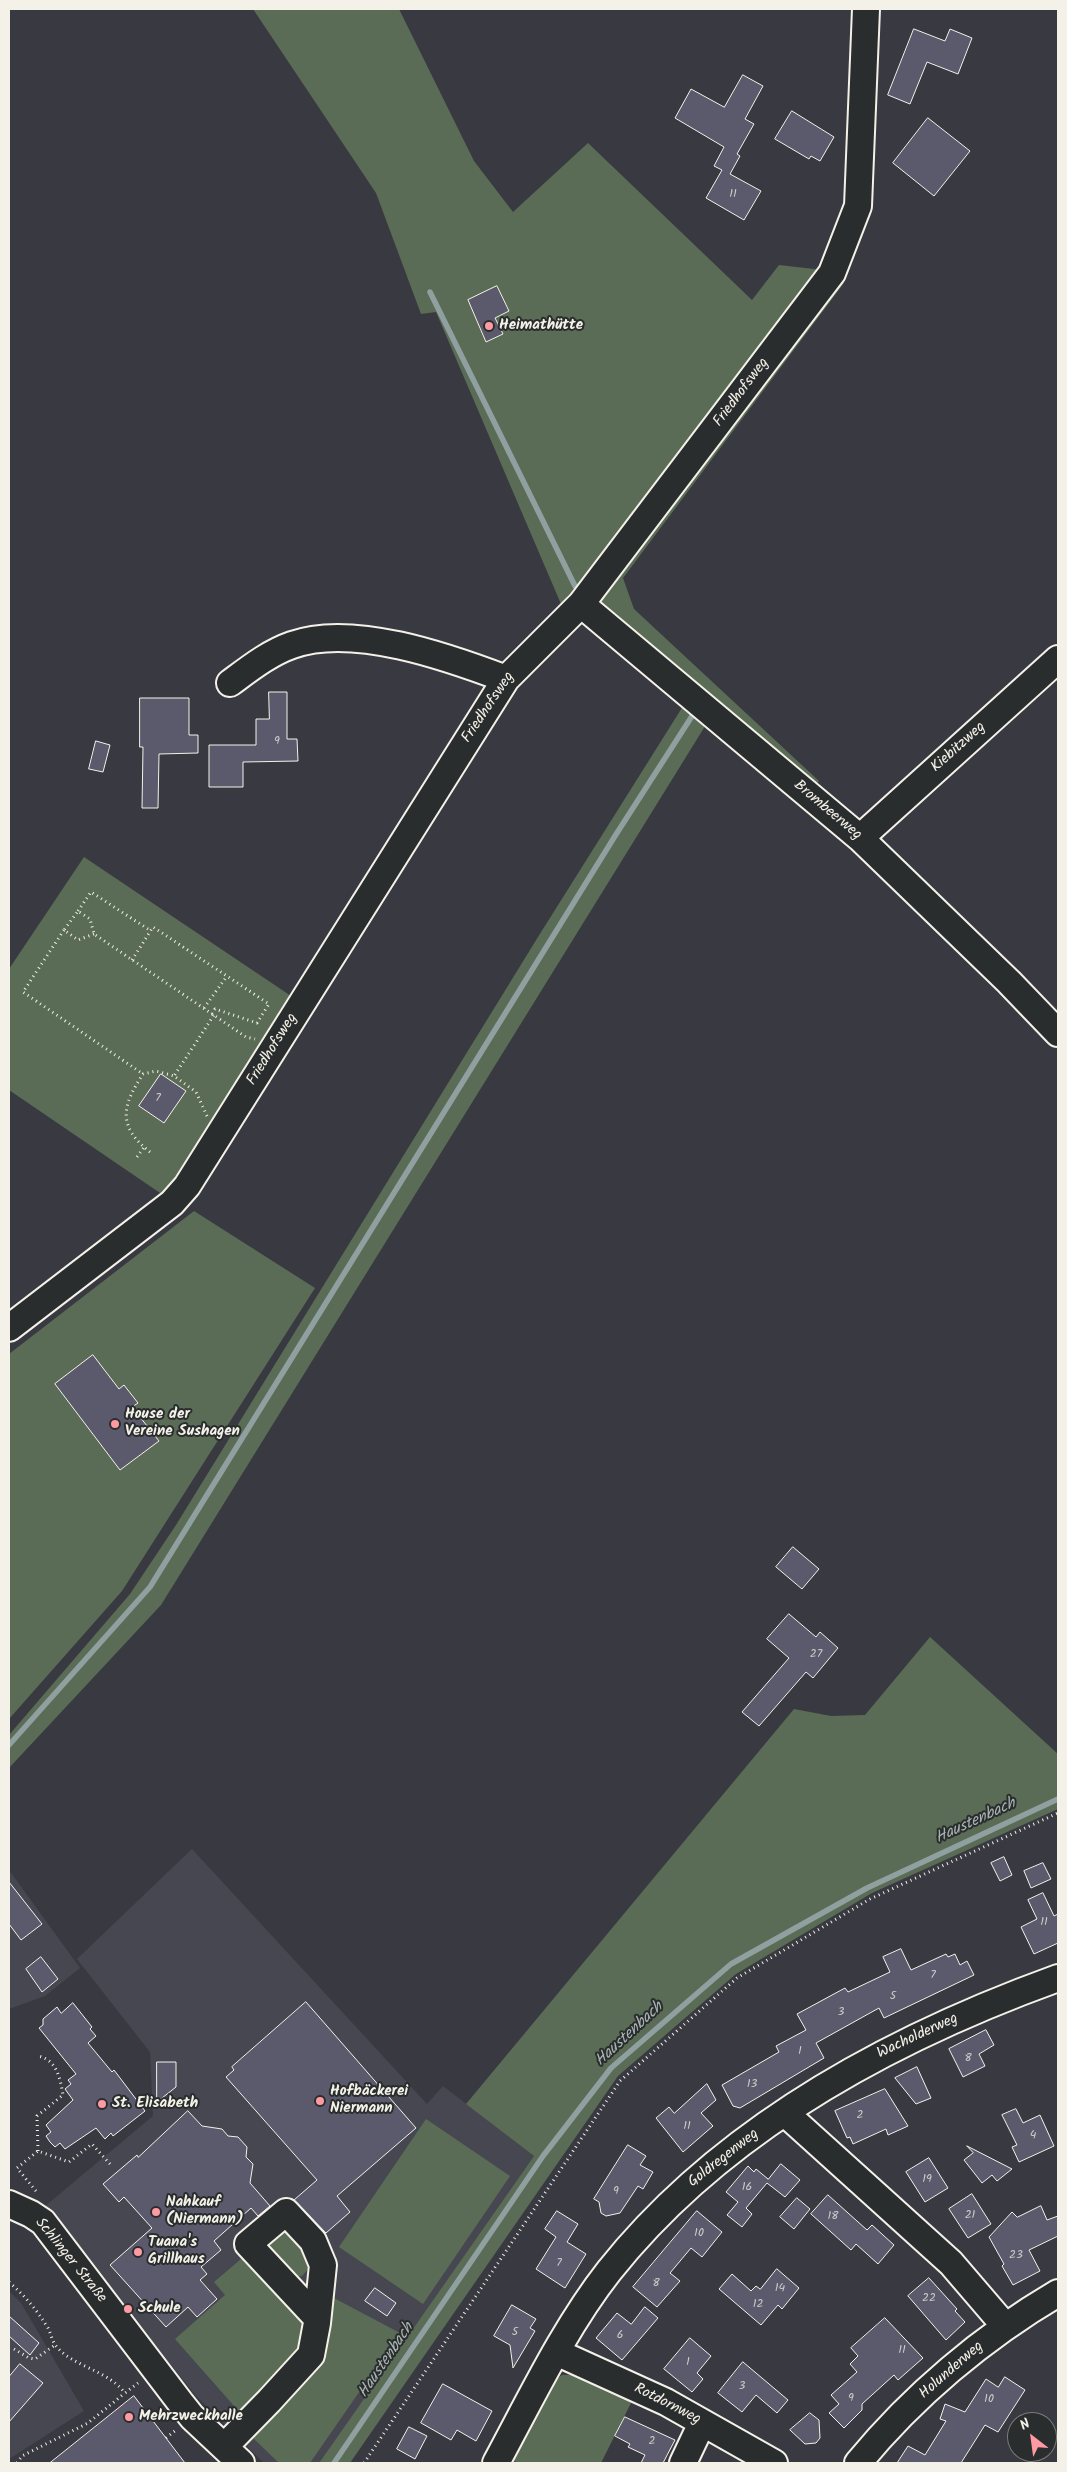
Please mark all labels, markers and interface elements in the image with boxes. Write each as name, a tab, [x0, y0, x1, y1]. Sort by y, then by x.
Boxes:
house number: 11	[729, 188, 737, 202]
place label: Heimathütte	[499, 317, 583, 335]
marker: Heimathütte	[483, 320, 495, 332]
street label: Friedhofsweg	[710, 355, 774, 431]
street label: Friedhofsweg	[459, 669, 519, 747]
street label: Kiebitzweg	[928, 719, 990, 777]
house number: 9	[274, 735, 280, 749]
street label: Brombeerweg	[789, 777, 865, 845]
street label: Friedhofsweg	[244, 1011, 302, 1089]
house number: 7	[155, 1092, 161, 1106]
place label: House der Vereine Sushagen	[125, 1406, 240, 1441]
marker: House der Vereine Sushagen	[109, 1418, 121, 1430]
house number: 27	[810, 1648, 822, 1662]
water label: Haustenbach	[933, 1795, 1019, 1849]
house number: 11	[1040, 1916, 1048, 1930]
house number: 7	[930, 1969, 936, 1983]
house number: 5	[890, 1990, 896, 2004]
water label: Haustenbach	[592, 1999, 668, 2071]
house number: 3	[838, 2006, 844, 2020]
street label: Wacholderweg	[875, 2010, 961, 2064]
house number: 1	[798, 2045, 802, 2059]
house number: 8	[964, 2052, 972, 2066]
house number: 13	[747, 2078, 757, 2092]
place label: Hofbäckerei Niermann	[330, 2083, 408, 2118]
place label: St. Elisabeth	[112, 2095, 198, 2113]
marker: Hofbäckerei Niermann	[314, 2095, 326, 2107]
marker: St. Elisabeth	[96, 2098, 108, 2110]
house number: 2	[857, 2109, 863, 2123]
house number: 11	[683, 2120, 691, 2134]
street label: Goldregenweg	[685, 2126, 763, 2192]
house number: 4	[1030, 2129, 1036, 2143]
house number: 19	[922, 2173, 932, 2187]
house number: 16	[742, 2181, 752, 2195]
house number: 9	[613, 2185, 619, 2199]
place label: Nahkauf (Niermann)	[166, 2194, 244, 2229]
marker: Nahkauf (Niermann)	[150, 2206, 162, 2218]
house number: 21	[965, 2209, 975, 2223]
house number: 18	[828, 2210, 838, 2224]
street label: Schlinger Straße	[30, 2215, 110, 2307]
house number: 10	[694, 2227, 704, 2241]
place label: Tuana's Grillhaus	[148, 2234, 205, 2269]
marker: Tuana's Grillhaus	[132, 2246, 144, 2258]
house number: 23	[1009, 2249, 1023, 2263]
house number: 7	[556, 2257, 562, 2271]
house number: 8	[652, 2277, 660, 2291]
house number: 14	[775, 2282, 785, 2296]
house number: 22	[922, 2292, 936, 2306]
house number: 12	[753, 2298, 763, 2312]
place label: Schule	[138, 2300, 181, 2318]
marker: Schule	[122, 2303, 134, 2315]
water label: Haustenbach	[355, 2320, 419, 2402]
house number: 5	[512, 2326, 518, 2340]
house number: 6	[617, 2329, 623, 2343]
street label: Holunderweg	[916, 2338, 988, 2404]
house number: 11	[898, 2344, 906, 2358]
house number: 1	[686, 2356, 690, 2370]
house number: 3	[739, 2380, 745, 2394]
street label: Rotdornweg	[631, 2381, 703, 2429]
house number: 9	[848, 2392, 854, 2406]
house number: 10	[984, 2393, 994, 2407]
place label: Mehrzweckhalle	[139, 2408, 243, 2426]
marker: Mehrzweckhalle	[123, 2411, 135, 2423]
north arrow	[1007, 2412, 1057, 2462]
text: N	[1016, 2413, 1034, 2437]
house number: 2	[649, 2435, 655, 2449]

